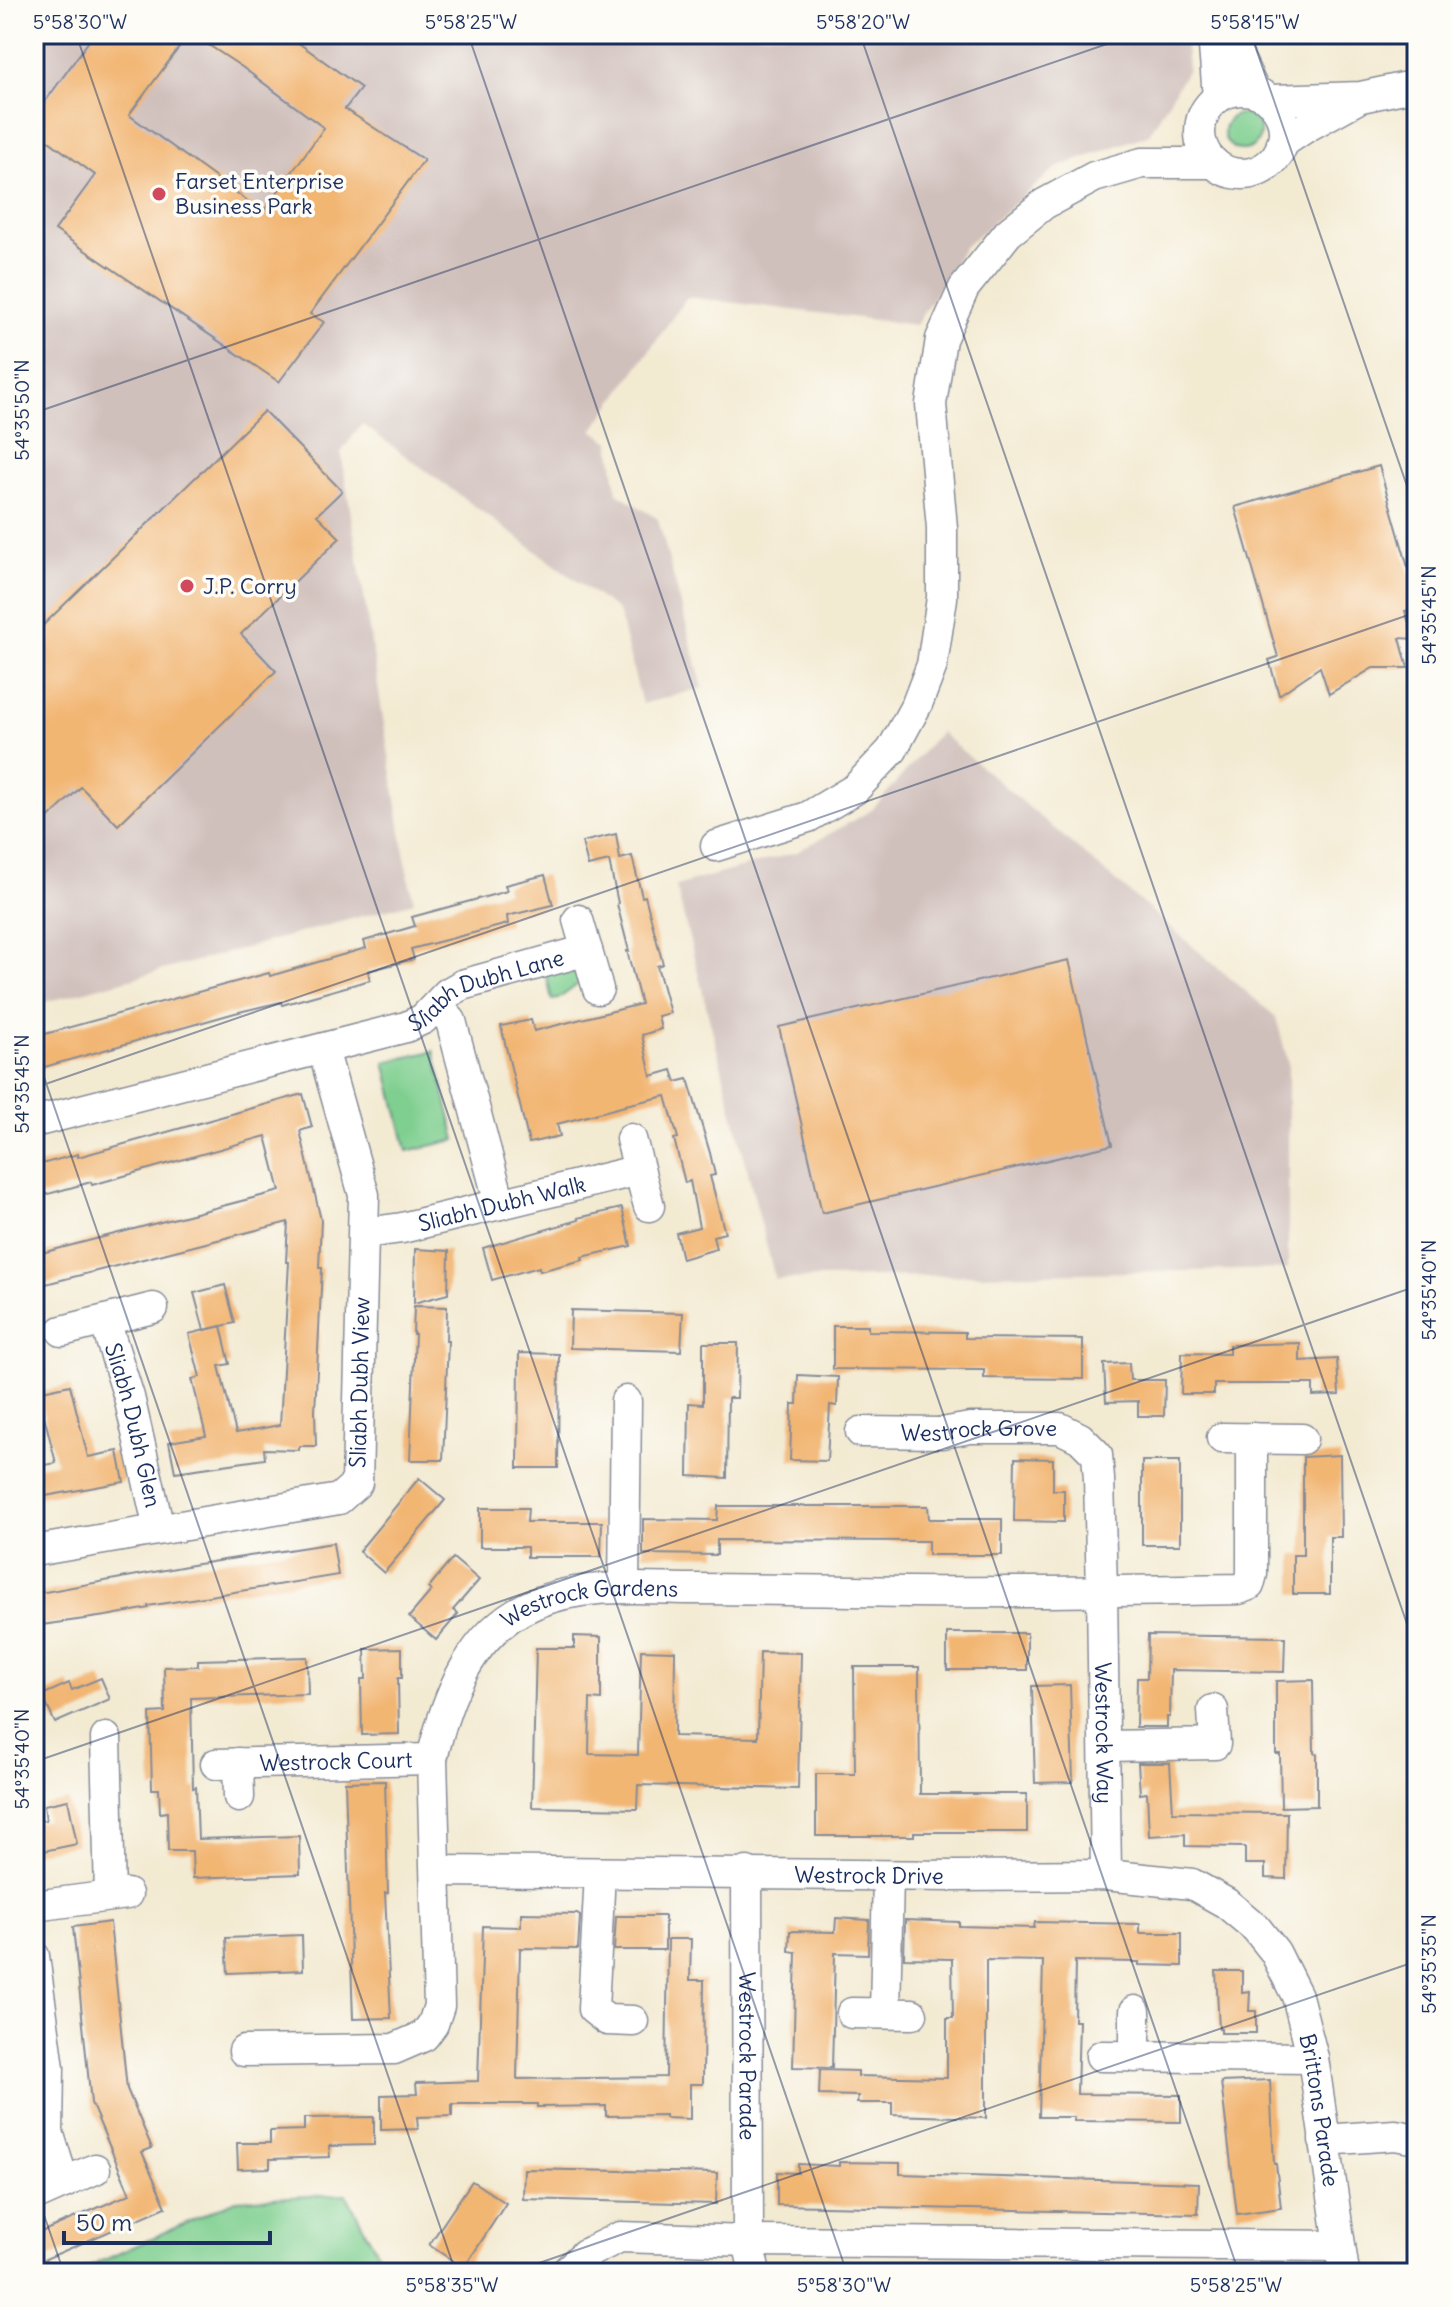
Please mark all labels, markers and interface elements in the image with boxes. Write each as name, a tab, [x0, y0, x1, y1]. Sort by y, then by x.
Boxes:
text: 5°58'30"W	[33, 9, 127, 34]
text: 5°58'25"W	[425, 9, 517, 34]
text: 5°58'20"W	[816, 9, 910, 34]
text: 5°58'15"W	[1210, 9, 1300, 34]
place label: Farset Enterprise Business Park	[175, 167, 344, 220]
marker: Farset Enterprise Business Park	[150, 185, 168, 203]
text: 54°35'50"N	[9, 359, 34, 461]
text: 54°35'45"N	[1416, 565, 1441, 665]
place label: J.P. Corry	[203, 572, 297, 600]
marker: J.P. Corry	[178, 577, 196, 595]
street label: Sliabh Dubh Lane	[404, 943, 567, 1038]
text: 54°35'45"N	[9, 1034, 34, 1134]
street label: Sliabh Dubh Walk	[415, 1170, 588, 1238]
text: 54°35'40"N	[1416, 1239, 1441, 1341]
street label: Sliabh Dubh View	[343, 1297, 376, 1468]
street label: Sliabh Dubh Glen	[99, 1339, 168, 1510]
street label: Westrock Grove	[900, 1414, 1057, 1447]
street label: Westrock Gardens	[495, 1574, 679, 1633]
street label: Westrock Way	[1089, 1662, 1119, 1804]
text: 54°35'40"N	[9, 1708, 34, 1810]
street label: Westrock Court	[259, 1745, 413, 1777]
street label: Westrock Drive	[794, 1860, 944, 1890]
text: 54°35'35"N	[1416, 1914, 1441, 2014]
street label: Westrock Parade	[733, 1972, 762, 2140]
street label: Brittons Parade	[1293, 2031, 1345, 2189]
scale bar	[64, 2195, 270, 2245]
text: 50 m	[76, 2207, 132, 2237]
text: 5°58'35"W	[406, 2272, 498, 2297]
text: 5°58'30"W	[797, 2272, 891, 2297]
text: 5°58'25"W	[1190, 2272, 1282, 2297]

